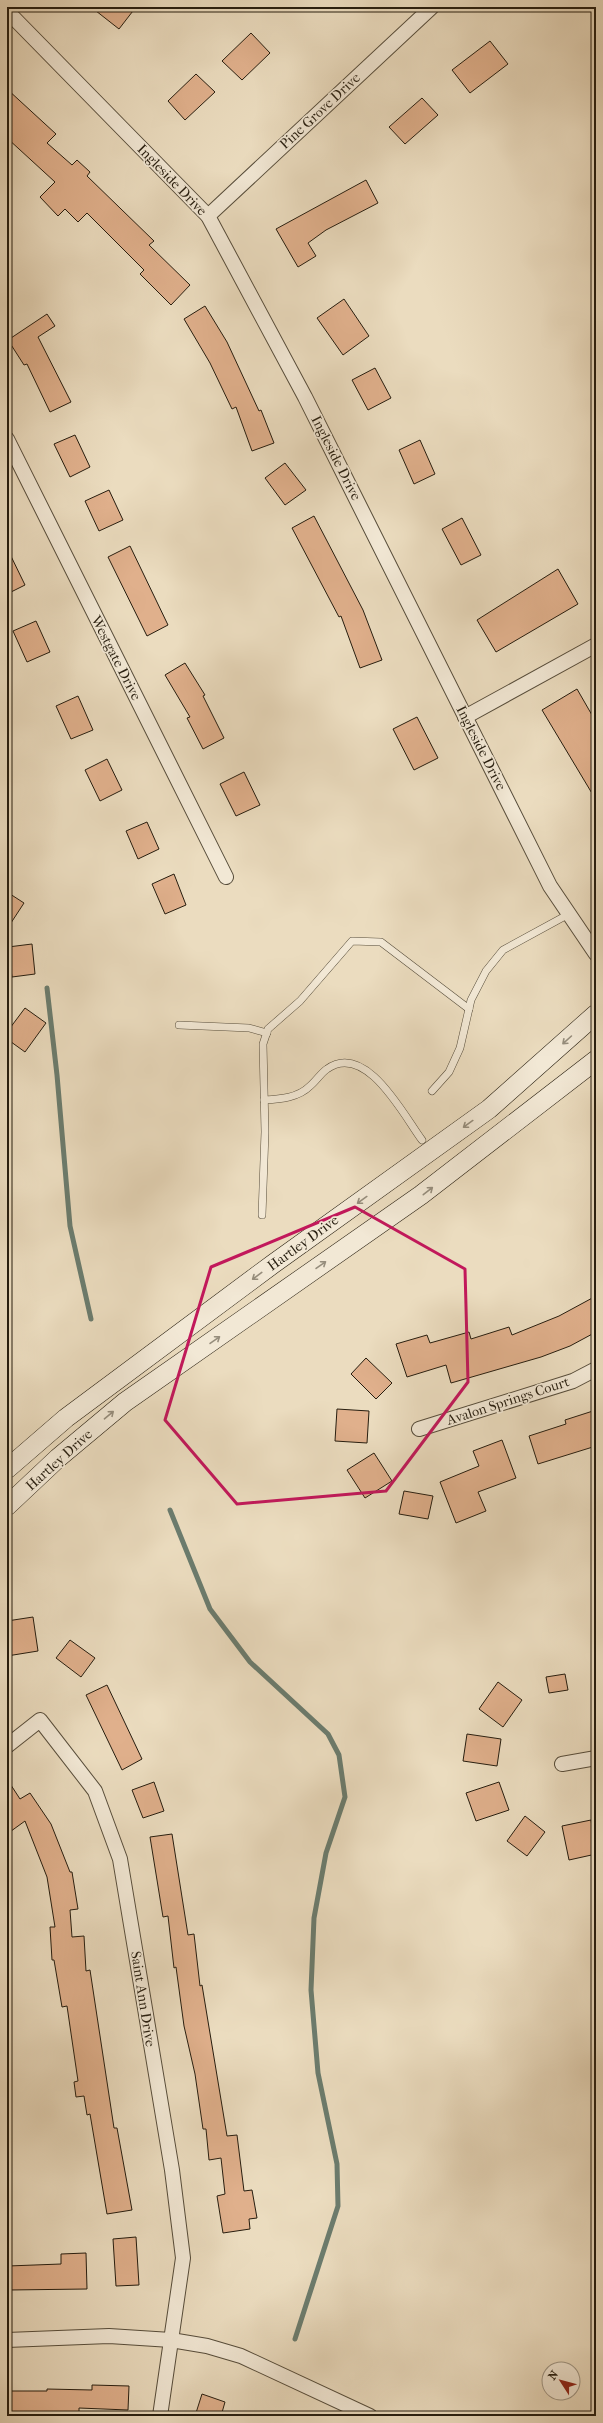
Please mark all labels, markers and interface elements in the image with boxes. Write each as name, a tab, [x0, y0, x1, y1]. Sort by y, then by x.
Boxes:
street label: Pine Grove Drive	[276, 69, 364, 153]
street label: Ingleside Drive	[134, 141, 210, 219]
street label: Ingleside Drive	[307, 413, 365, 503]
street label: Westgate Drive	[87, 612, 145, 703]
street label: Ingleside Drive	[452, 703, 510, 793]
one-way arrow	[562, 1035, 572, 1045]
one-way arrow	[463, 1120, 474, 1128]
one-way arrow	[422, 1186, 433, 1195]
one-way arrow	[357, 1196, 368, 1204]
street label: Hartley Drive	[264, 1211, 342, 1274]
one-way arrow	[316, 1261, 327, 1269]
one-way arrow	[251, 1272, 262, 1280]
one-way arrow	[209, 1336, 220, 1344]
street label: Avalon Springs Court	[444, 1373, 571, 1429]
one-way arrow	[104, 1411, 115, 1420]
street label: Hartley Drive	[22, 1426, 96, 1494]
street label: Saint Ann Drive	[127, 1950, 159, 2048]
north arrow	[541, 2361, 581, 2401]
text: N	[546, 2368, 561, 2383]

